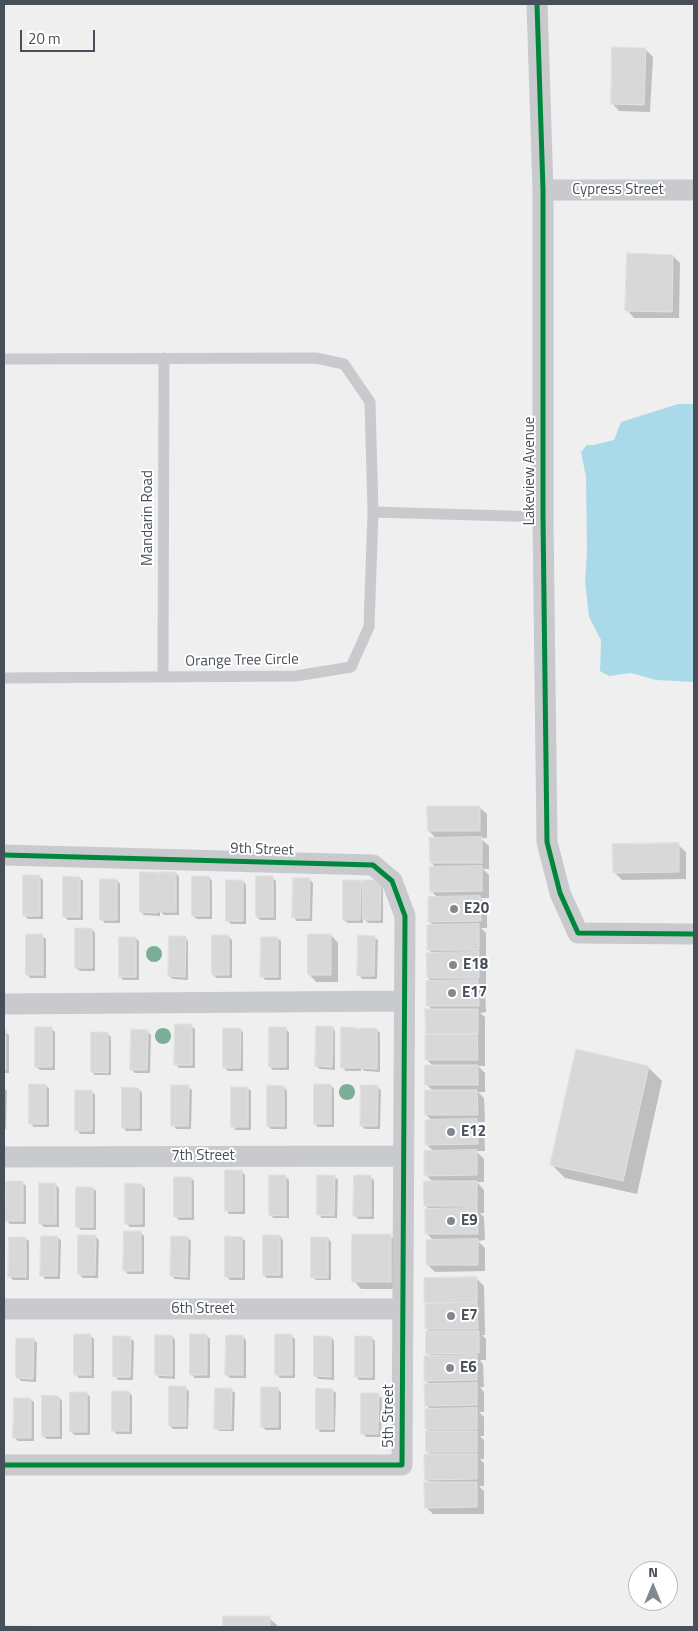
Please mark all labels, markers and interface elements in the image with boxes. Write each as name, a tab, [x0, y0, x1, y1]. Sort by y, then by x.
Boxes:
scale bar	[22, 20, 98, 52]
text: 20 m	[28, 27, 61, 50]
street label: Cypress Street	[572, 181, 664, 199]
street label: Lakeview Avenue	[521, 417, 539, 525]
street label: Mandarin Road	[139, 470, 157, 566]
street label: Orange Tree Circle	[185, 651, 299, 671]
street label: 9th Street	[230, 840, 294, 860]
place label: E20	[464, 900, 489, 918]
marker: E20	[448, 903, 460, 915]
place label: E18	[463, 956, 488, 974]
marker: E18	[447, 959, 459, 971]
place label: E17	[462, 984, 487, 1002]
marker: E17	[446, 987, 458, 999]
place label: E12	[461, 1123, 486, 1141]
marker: E12	[445, 1126, 457, 1138]
street label: 7th Street	[171, 1147, 235, 1165]
place label: E9	[461, 1212, 478, 1230]
marker: E9	[445, 1215, 457, 1227]
street label: 6th Street	[171, 1300, 235, 1318]
place label: E7	[461, 1307, 478, 1325]
marker: E7	[445, 1310, 457, 1322]
place label: E6	[460, 1359, 477, 1377]
marker: E6	[444, 1362, 456, 1374]
street label: 5th Street	[380, 1384, 398, 1448]
north arrow	[628, 1561, 678, 1611]
text: N	[648, 1561, 658, 1582]

